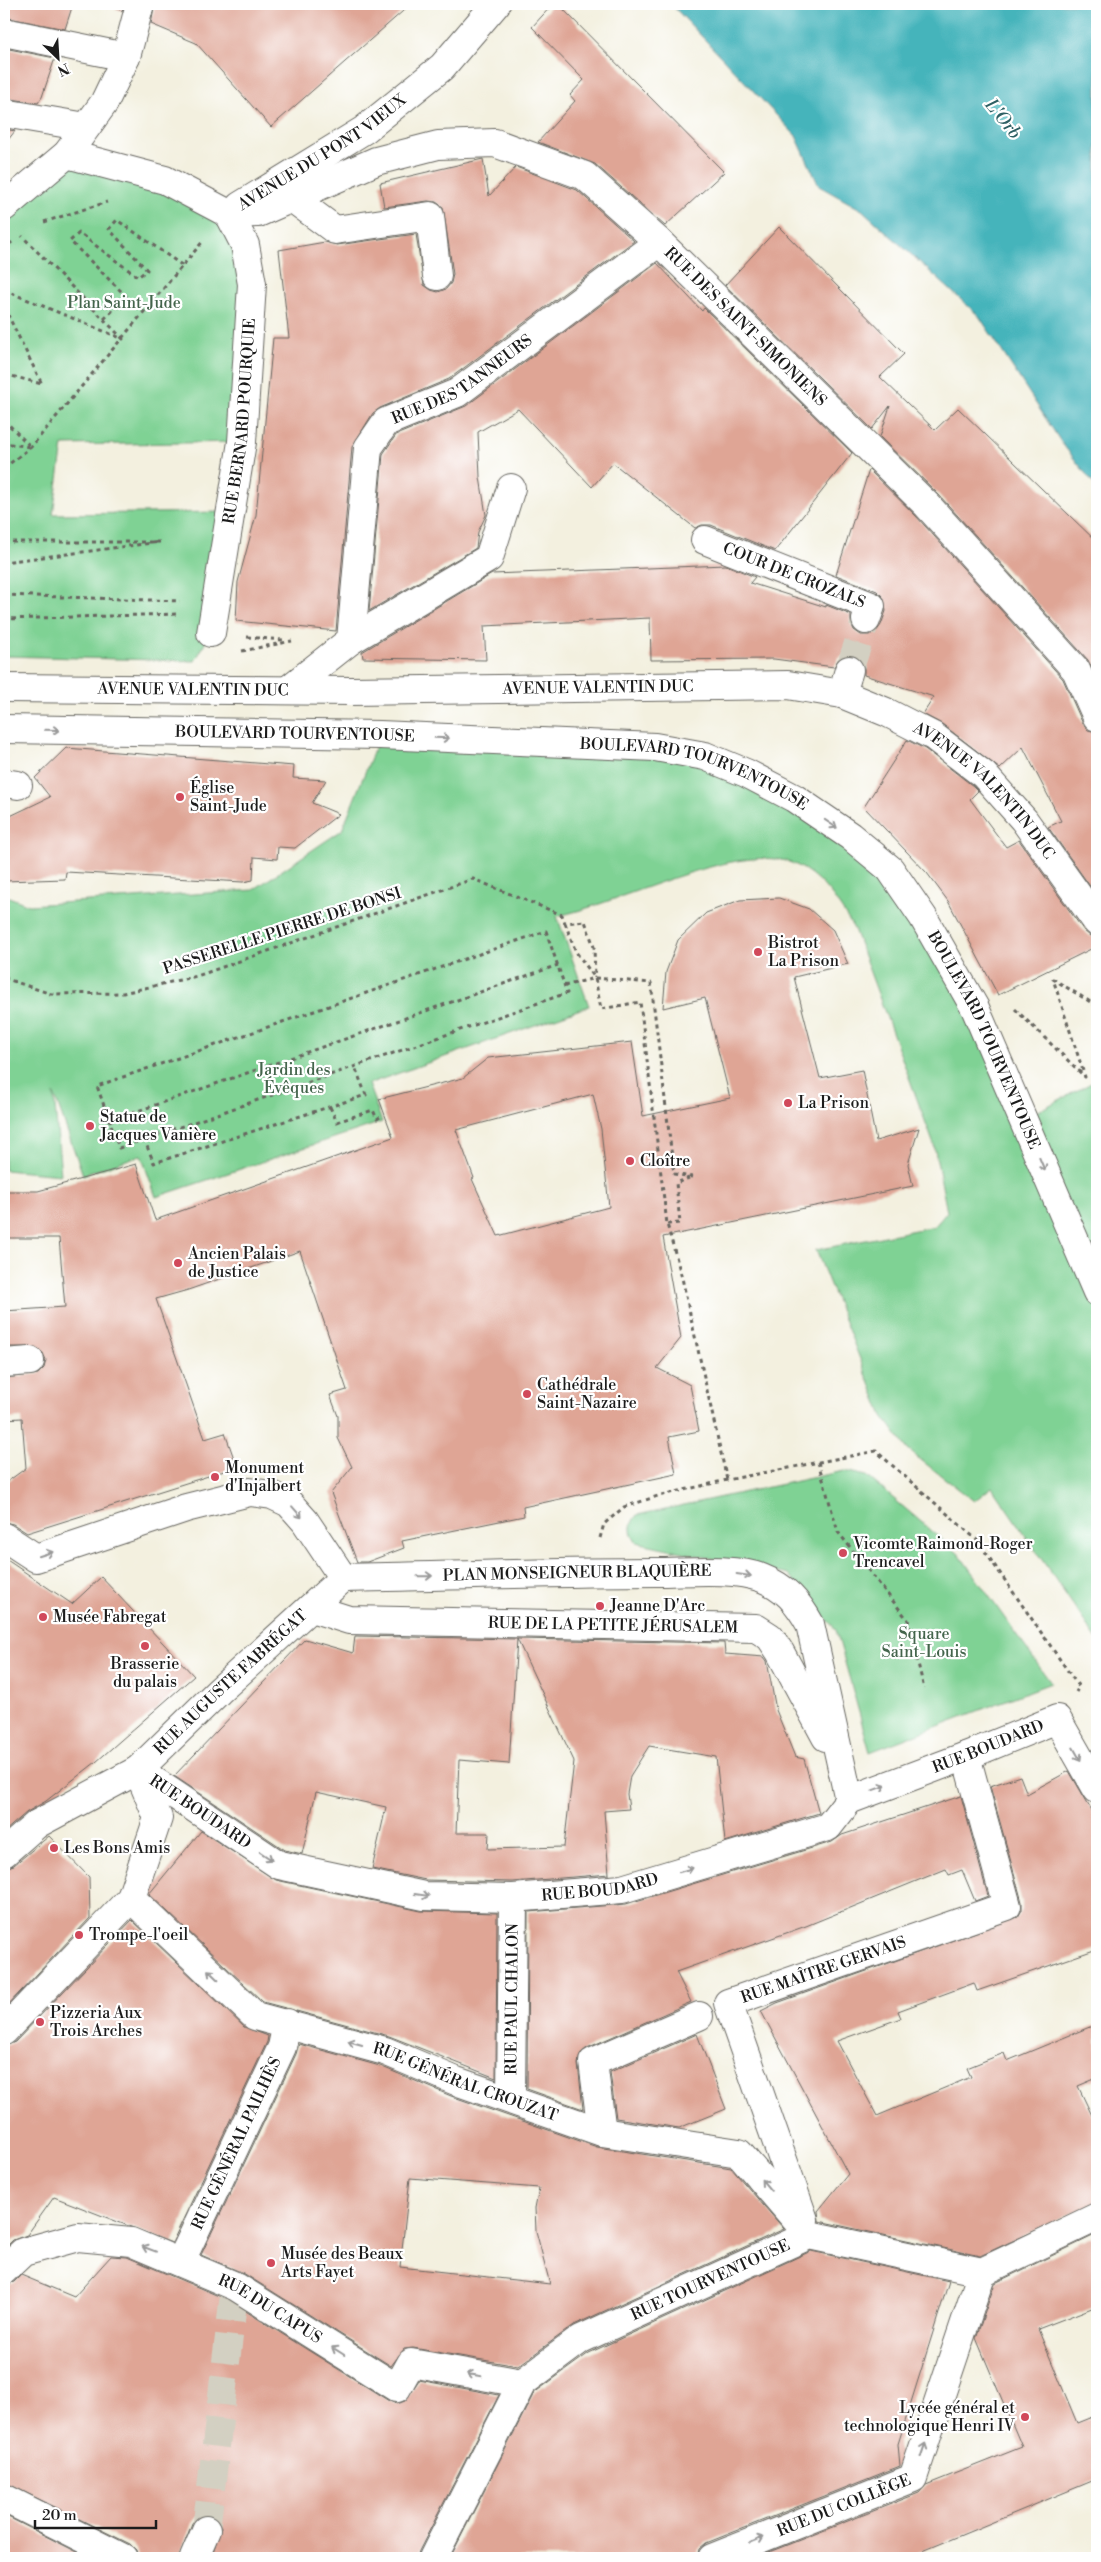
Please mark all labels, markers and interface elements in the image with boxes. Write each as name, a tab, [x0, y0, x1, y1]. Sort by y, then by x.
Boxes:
north arrow	[32, 32, 82, 82]
text: N	[54, 58, 72, 79]
street label: AVENUE DU PONT VIEUX	[233, 89, 411, 215]
water label: L'Orb	[979, 93, 1026, 144]
street label: RUE DES SAINT-SIMONIENS	[660, 243, 831, 411]
park label: Plan Saint-Jude	[67, 293, 181, 313]
street label: RUE BERNARD POURQUIE	[219, 318, 260, 526]
street label: RUE DES TANNEURS	[389, 330, 536, 429]
street label: COUR DE CROZALS	[720, 538, 868, 613]
street label: AVENUE VALENTIN DUC	[501, 676, 694, 699]
street label: AVENUE VALENTIN DUC	[96, 679, 289, 700]
street label: AVENUE VALENTIN DUC	[909, 717, 1059, 863]
street label: BOULEVARD TOURVENTOUSE	[174, 722, 415, 747]
one-way arrow	[44, 725, 60, 735]
one-way arrow	[434, 733, 450, 743]
street label: BOULEVARD TOURVENTOUSE	[579, 734, 812, 815]
place label: Église Saint-Jude	[190, 776, 267, 816]
marker: Église Saint-Jude	[174, 791, 186, 803]
one-way arrow	[824, 819, 838, 829]
street label: PASSERELLE PIERRE DE BONSI	[160, 883, 404, 979]
street label: BOULEVARD TOURVENTOUSE	[923, 927, 1044, 1152]
place label: Bistrot La Prison	[767, 933, 839, 971]
marker: Bistrot La Prison	[752, 946, 764, 958]
park label: Jardin des Évêques	[256, 1060, 331, 1098]
place label: La Prison	[798, 1093, 869, 1113]
marker: La Prison	[782, 1097, 794, 1109]
place label: Statue de Jacques Vanière	[99, 1107, 216, 1145]
marker: Statue de Jacques Vanière	[84, 1120, 96, 1132]
place label: Cloître	[640, 1151, 690, 1171]
marker: Cloître	[624, 1155, 636, 1167]
one-way arrow	[1038, 1156, 1048, 1171]
place label: Ancien Palais de Justice	[187, 1244, 286, 1282]
marker: Ancien Palais de Justice	[172, 1257, 184, 1269]
place label: Cathédrale Saint-Nazaire	[537, 1375, 637, 1413]
marker: Cathédrale Saint-Nazaire	[521, 1388, 533, 1400]
place label: Monument d'Injalbert	[225, 1458, 304, 1496]
marker: Monument d'Injalbert	[209, 1471, 221, 1483]
one-way arrow	[291, 1505, 302, 1518]
place label: Vicomte Raimond-Roger Trencavel	[852, 1534, 1033, 1572]
marker: Vicomte Raimond-Roger Trencavel	[837, 1547, 849, 1559]
one-way arrow	[38, 1549, 53, 1558]
street label: PLAN MONSEIGNEUR BLAQUIÈRE	[442, 1559, 712, 1586]
one-way arrow	[736, 1570, 752, 1580]
one-way arrow	[416, 1571, 433, 1581]
place label: Jeanne D'Arc	[609, 1596, 705, 1616]
marker: Jeanne D'Arc	[594, 1600, 606, 1612]
street label: RUE AUGUSTE FABRÉGAT	[149, 1605, 312, 1759]
place label: Musée Fabregat	[53, 1607, 167, 1627]
marker: Musée Fabregat	[37, 1611, 49, 1623]
street label: RUE DE LA PETITE JÉRUSALEM	[488, 1613, 739, 1638]
park label: Square Saint-Louis	[881, 1624, 967, 1662]
marker: Brasserie du palais	[139, 1640, 151, 1652]
place label: Brasserie du palais	[110, 1654, 179, 1692]
street label: RUE BOUDARD	[930, 1715, 1047, 1778]
one-way arrow	[1072, 1746, 1082, 1760]
street label: RUE BOUDARD	[146, 1771, 255, 1853]
one-way arrow	[871, 1783, 887, 1792]
place label: Les Bons Amis	[64, 1838, 170, 1858]
marker: Les Bons Amis	[48, 1842, 60, 1854]
one-way arrow	[259, 1851, 273, 1861]
one-way arrow	[678, 1864, 694, 1874]
street label: RUE BOUDARD	[541, 1869, 661, 1906]
one-way arrow	[414, 1891, 430, 1901]
street label: RUE PAUL CHALON	[501, 1923, 523, 2075]
place label: Trompe-l'oeil	[89, 1925, 189, 1945]
marker: Trompe-l'oeil	[73, 1929, 85, 1941]
street label: RUE MAÎTRE GERVAIS	[738, 1932, 909, 2008]
one-way arrow	[206, 1969, 219, 1981]
place label: Pizzeria Aux Trois Arches	[50, 2003, 143, 2041]
marker: Pizzeria Aux Trois Arches	[34, 2016, 46, 2028]
one-way arrow	[348, 2037, 364, 2047]
street label: RUE GÉNÉRAL CROUZAT	[371, 2038, 561, 2126]
street label: RUE GÉNÉRAL PAILHÈS	[187, 2054, 286, 2233]
one-way arrow	[760, 2178, 772, 2191]
street label: RUE TOURVENTOUSE	[627, 2235, 793, 2325]
one-way arrow	[142, 2244, 157, 2253]
place label: Musée des Beaux Arts Fayet	[280, 2244, 404, 2282]
marker: Musée des Beaux Arts Fayet	[265, 2257, 277, 2269]
street label: RUE DU CAPUS	[215, 2270, 326, 2348]
one-way arrow	[331, 2345, 345, 2355]
one-way arrow	[466, 2369, 482, 2379]
place label: Lycée général et technologique Henri IV	[844, 2398, 1016, 2436]
marker: Lycée général et technologique Henri IV	[1019, 2411, 1031, 2423]
one-way arrow	[918, 2442, 928, 2458]
street label: RUE DU COLLÈGE	[774, 2470, 914, 2541]
scale bar	[35, 2497, 156, 2529]
text: 20 m	[42, 2506, 77, 2525]
one-way arrow	[749, 2535, 764, 2544]

